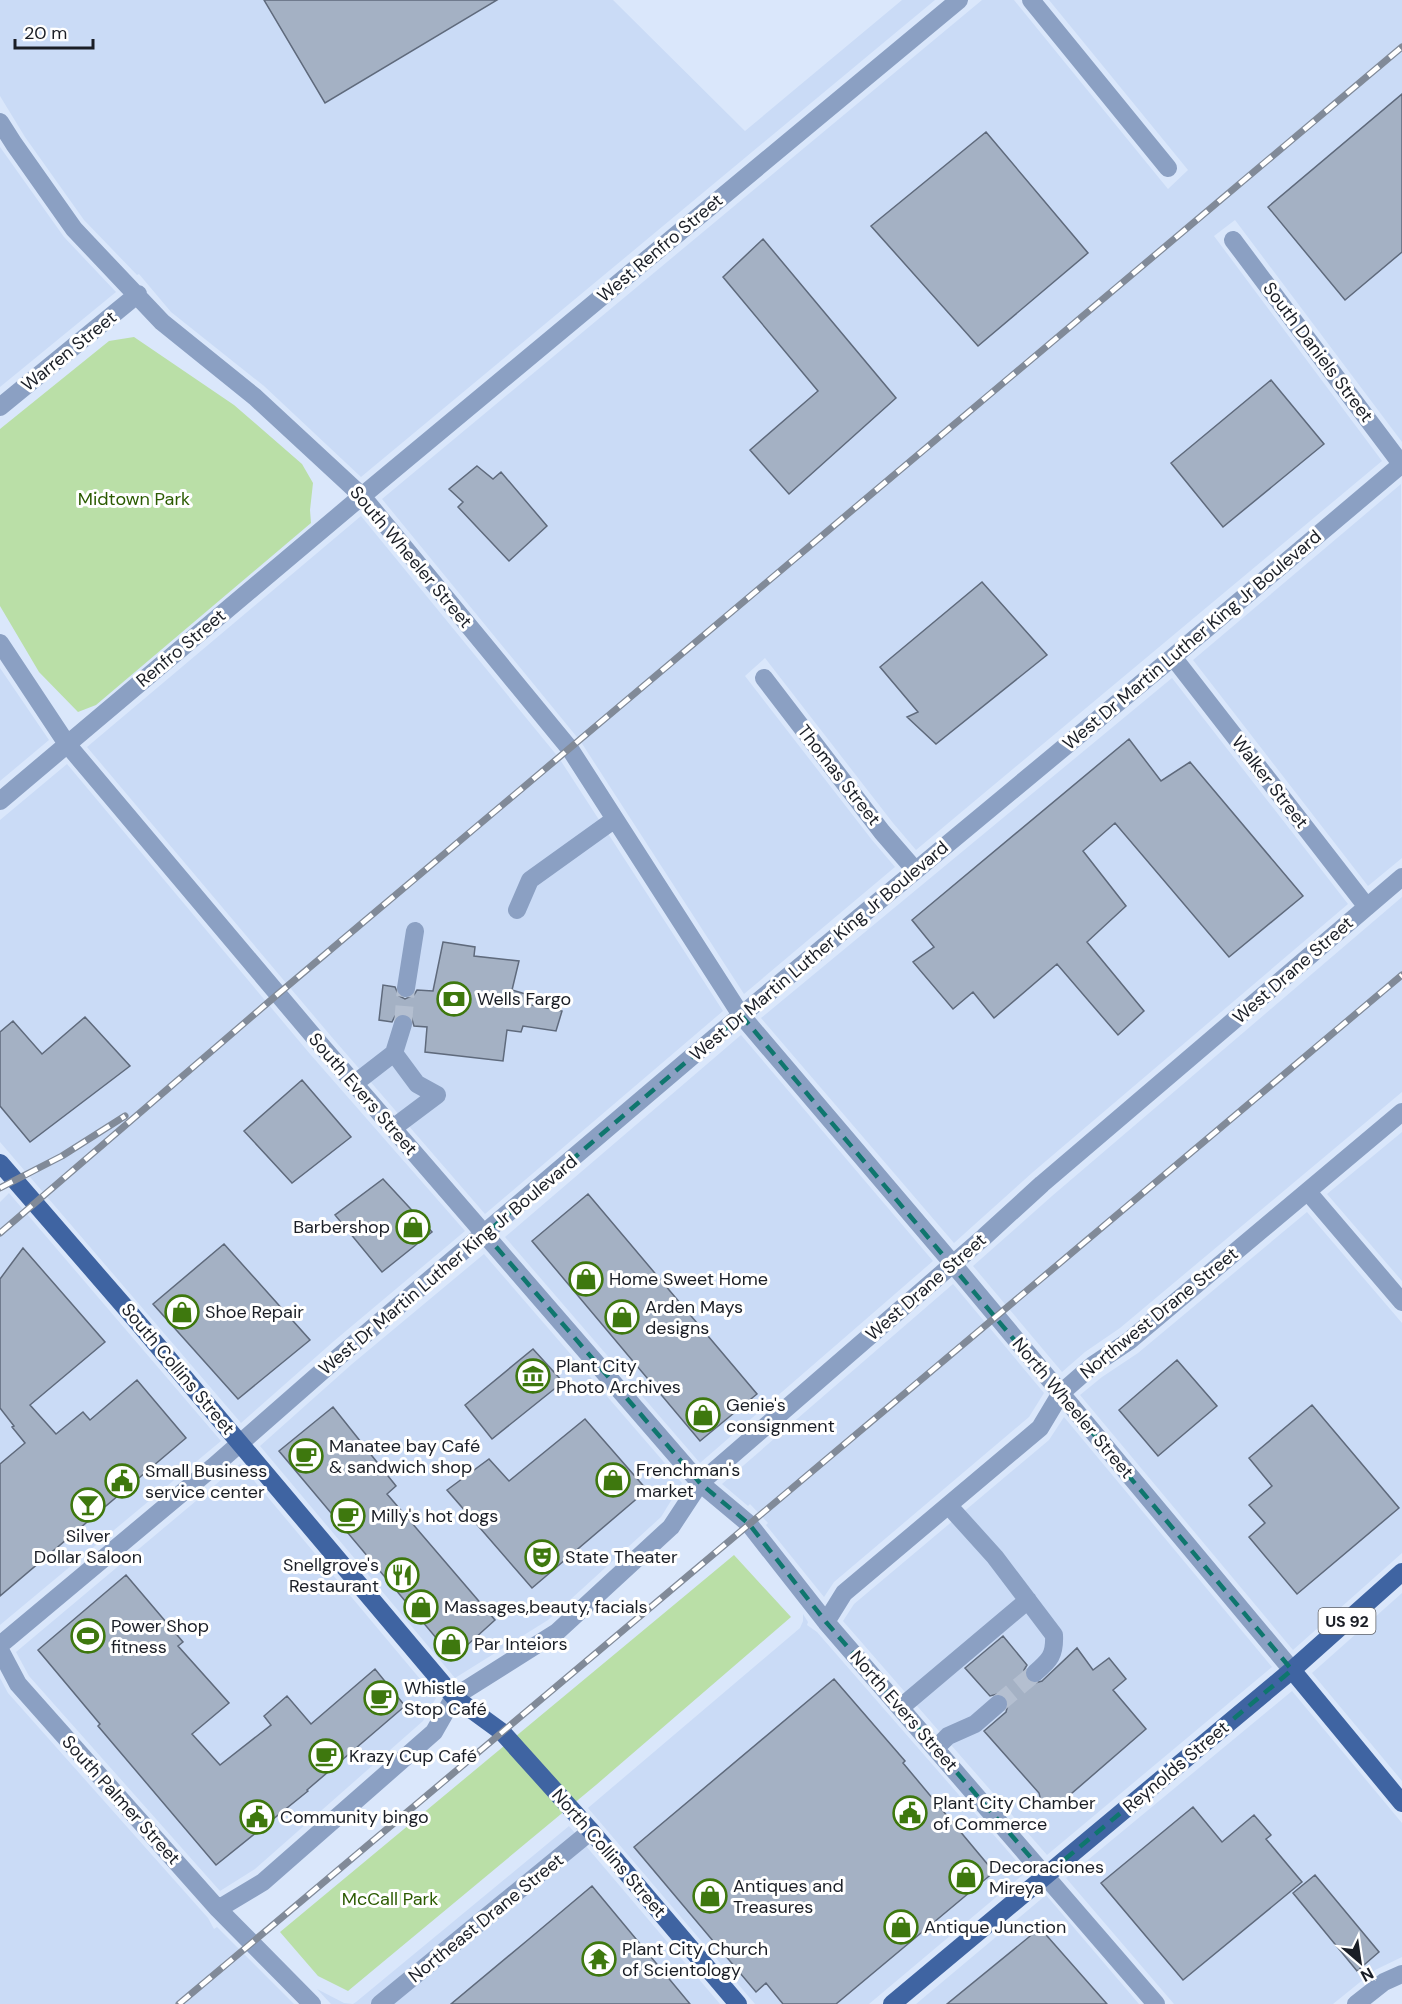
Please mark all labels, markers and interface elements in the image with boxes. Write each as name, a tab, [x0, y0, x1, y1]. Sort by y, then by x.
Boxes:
scale bar	[15, 12, 93, 50]
text: 20 m	[24, 21, 67, 45]
street label: West Renfro Street	[592, 188, 728, 308]
street label: South Daniels Street	[1257, 277, 1379, 427]
street label: Warren Street	[17, 305, 121, 397]
street label: South Wheeler Street	[344, 481, 478, 633]
park label: Midtown Park	[78, 487, 190, 511]
street label: West Dr Martin Luther King Jr Boulevard	[1058, 525, 1326, 755]
street label: Renfro Street	[131, 604, 231, 692]
street label: Thomas Street	[792, 720, 886, 830]
street label: Walker Street	[1226, 731, 1314, 833]
street label: West Dr Martin Luther King Jr Boulevard	[685, 836, 953, 1066]
street label: West Drane Street	[1228, 911, 1358, 1029]
bank icon: Wells Fargo	[436, 981, 472, 1017]
place label: Wells Fargo	[477, 987, 571, 1011]
street label: South Evers Street	[303, 1028, 423, 1160]
street label: West Dr Martin Luther King Jr Boulevard	[314, 1150, 582, 1380]
shop icon: Barbershop	[395, 1209, 431, 1245]
place label: Barbershop	[293, 1215, 390, 1239]
street label: West Drane Street	[861, 1228, 991, 1346]
street label: Northwest Drane Street	[1075, 1242, 1243, 1384]
shop icon: Home Sweet Home	[568, 1261, 604, 1297]
place label: Home Sweet Home	[609, 1267, 768, 1291]
shop icon: Shoe Repair	[164, 1294, 200, 1330]
place label: Arden Mays designs	[645, 1295, 743, 1340]
street label: South Collins Street	[116, 1298, 240, 1440]
shop icon: Arden Mays designs	[604, 1299, 640, 1335]
place label: Shoe Repair	[205, 1300, 304, 1324]
street label: North Wheeler Street	[1007, 1333, 1139, 1483]
place label: Plant City Photo Archives	[556, 1354, 681, 1399]
museum icon: Plant City Photo Archives	[515, 1358, 551, 1394]
place label: Genie's consignment	[726, 1393, 835, 1438]
shop icon: Genie's consignment	[685, 1397, 721, 1433]
place label: Manatee bay Café & sandwich shop	[329, 1434, 480, 1479]
cafe icon: Manatee bay Café & sandwich shop	[288, 1438, 324, 1474]
place label: Frenchman's market	[636, 1458, 740, 1503]
place label: Small Business service center	[145, 1459, 267, 1504]
shop icon: Frenchman's market	[595, 1462, 631, 1498]
public building icon: Small Business service center	[104, 1463, 140, 1499]
bar icon: Silver Dollar Saloon	[70, 1487, 106, 1523]
cafe icon: Milly's hot dogs	[330, 1498, 366, 1534]
place label: Milly's hot dogs	[371, 1504, 498, 1528]
place label: Silver Dollar Saloon	[34, 1524, 142, 1569]
theatre icon: State Theater	[524, 1539, 560, 1575]
place label: State Theater	[565, 1545, 678, 1569]
place label: Snellgrove's Restaurant	[283, 1553, 379, 1598]
restaurant icon: Snellgrove's Restaurant	[384, 1557, 420, 1593]
shop icon: Massages,beauty, facials	[403, 1589, 439, 1625]
place label: Massages,beauty, facials	[444, 1595, 648, 1619]
road number: US 92	[1318, 1608, 1376, 1634]
place label: Power Shop fitness	[111, 1614, 209, 1659]
sports icon: Power Shop fitness	[70, 1618, 106, 1654]
shop icon: Par Inteiors	[433, 1626, 469, 1662]
place label: Par Inteiors	[474, 1632, 568, 1656]
street label: North Evers Street	[845, 1645, 963, 1777]
place label: Whistle Stop Café	[404, 1676, 487, 1721]
cafe icon: Whistle Stop Café	[363, 1680, 399, 1716]
street label: Reynolds Street	[1118, 1716, 1234, 1818]
street label: South Palmer Street	[56, 1730, 186, 1870]
cafe icon: Krazy Cup Café	[308, 1738, 344, 1774]
place label: Krazy Cup Café	[349, 1744, 477, 1768]
street label: North Collins Street	[546, 1784, 672, 1922]
place label: Plant City Chamber of Commerce	[933, 1791, 1096, 1836]
public building icon: Plant City Chamber of Commerce	[892, 1795, 928, 1831]
public building icon: Community bingo	[239, 1799, 275, 1835]
place label: Community bingo	[280, 1805, 429, 1829]
street label: Northeast Drane Street	[404, 1848, 568, 1988]
place label: Decoraciones Mireya	[989, 1855, 1104, 1900]
shop icon: Decoraciones Mireya	[948, 1859, 984, 1895]
place label: Antiques and Treasures	[733, 1874, 844, 1919]
shop icon: Antiques and Treasures	[692, 1878, 728, 1914]
park label: McCall Park	[342, 1887, 438, 1911]
shop icon: Antique Junction	[883, 1909, 919, 1945]
place label: Antique Junction	[924, 1915, 1066, 1939]
north arrow	[1330, 1932, 1390, 1992]
place label: Plant City Church of Scientology	[622, 1937, 768, 1982]
temple icon: Plant City Church of Scientology	[581, 1941, 617, 1977]
text: N	[1357, 1963, 1377, 1987]

